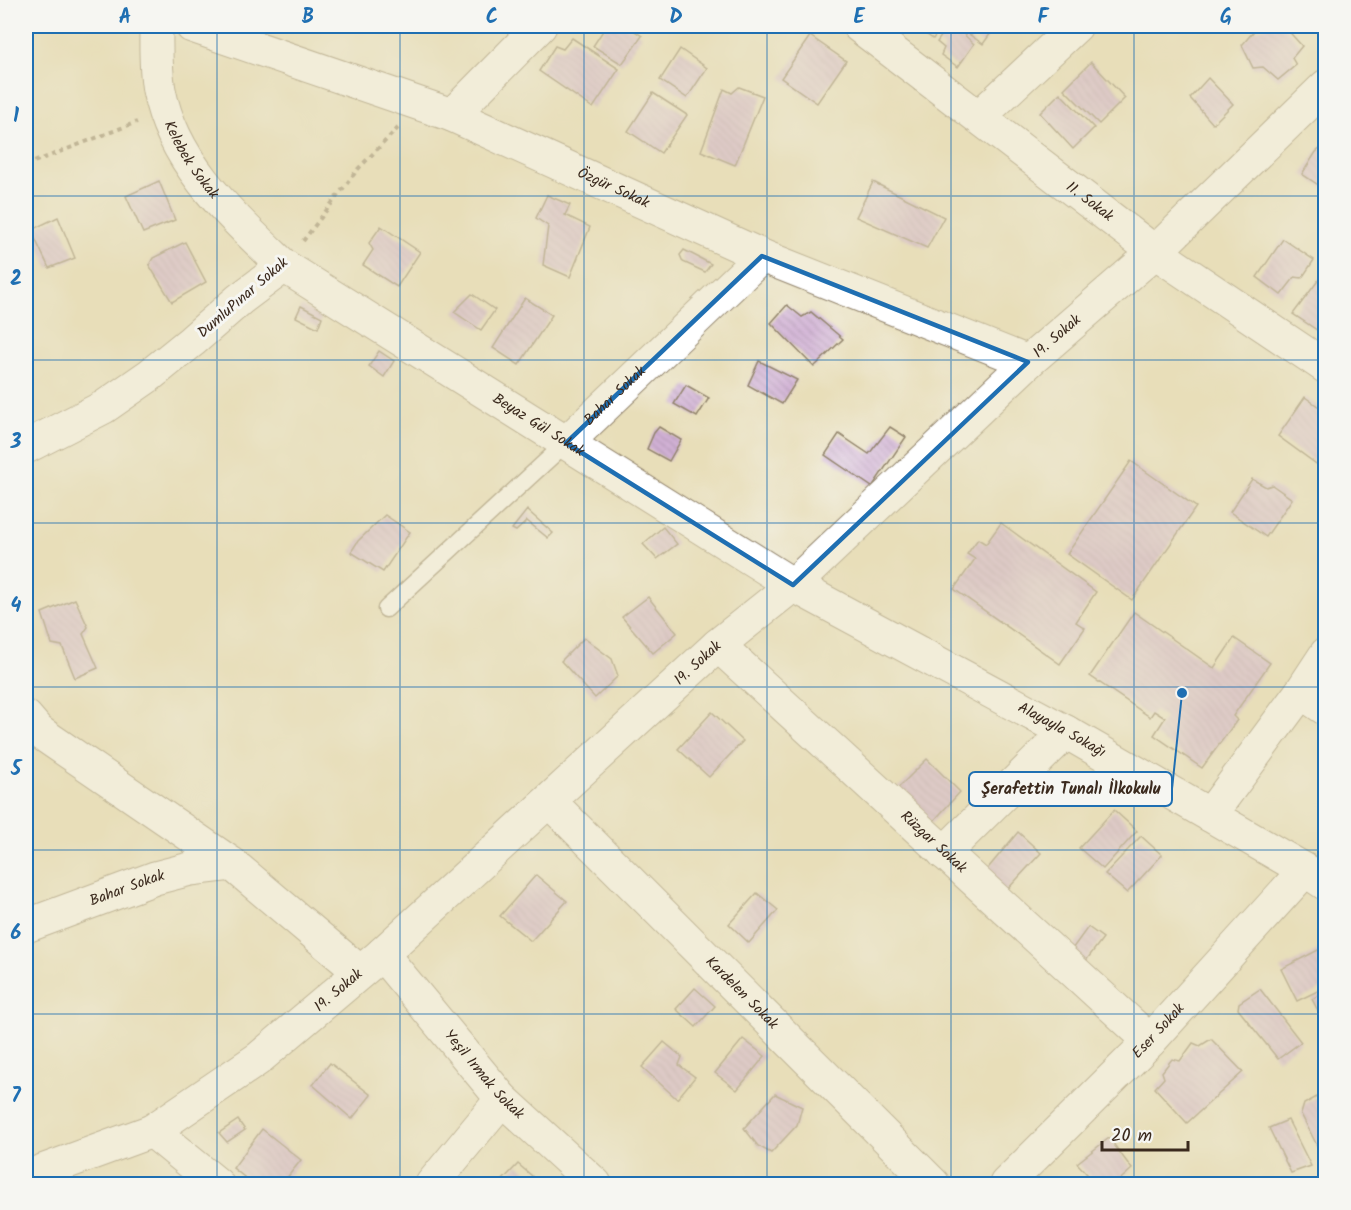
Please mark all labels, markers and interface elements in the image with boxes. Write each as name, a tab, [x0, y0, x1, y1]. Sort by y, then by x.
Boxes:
text: A	[119, 2, 131, 34]
text: B	[302, 2, 314, 34]
text: C	[486, 2, 498, 34]
text: D	[669, 2, 683, 34]
text: E	[853, 2, 865, 34]
text: F	[1038, 2, 1050, 34]
text: G	[1220, 2, 1232, 34]
text: 1	[13, 101, 19, 133]
street label: Kelebek Sokak	[157, 117, 225, 206]
street label: Özgür Sokak	[573, 161, 654, 216]
street label: 11. Sokak	[1060, 176, 1119, 229]
street label: DumluPınar Sokak	[192, 251, 294, 344]
text: 2	[10, 264, 22, 296]
street label: 19. Sokak	[1028, 308, 1088, 365]
street label: Bahar Sokak	[578, 360, 653, 432]
street label: Beyaz Gül Sokak	[487, 387, 590, 464]
text: 3	[10, 427, 22, 459]
text: 4	[11, 591, 22, 623]
street label: 19. Sokak	[669, 634, 728, 692]
street label: Alayayla Sokağı	[1013, 696, 1110, 765]
text: 5	[10, 754, 23, 786]
callout: Şerafettin Tunalı İlkokulu	[969, 772, 1172, 806]
text: Şerafettin Tunalı İlkokulu	[982, 777, 1161, 802]
street label: Rüzgar Sokak	[894, 805, 973, 880]
street label: Bahar Sokak	[86, 864, 168, 913]
text: 6	[11, 918, 22, 950]
street label: Kardelen Sokak	[699, 951, 785, 1036]
street label: 19. Sokak	[309, 962, 369, 1018]
street label: Eser Sokak	[1126, 997, 1191, 1065]
street label: Yeşil Irmak Sokak	[438, 1025, 530, 1126]
text: 7	[11, 1081, 21, 1113]
scale bar	[1102, 1114, 1188, 1152]
text: 20 m	[1111, 1122, 1152, 1151]

